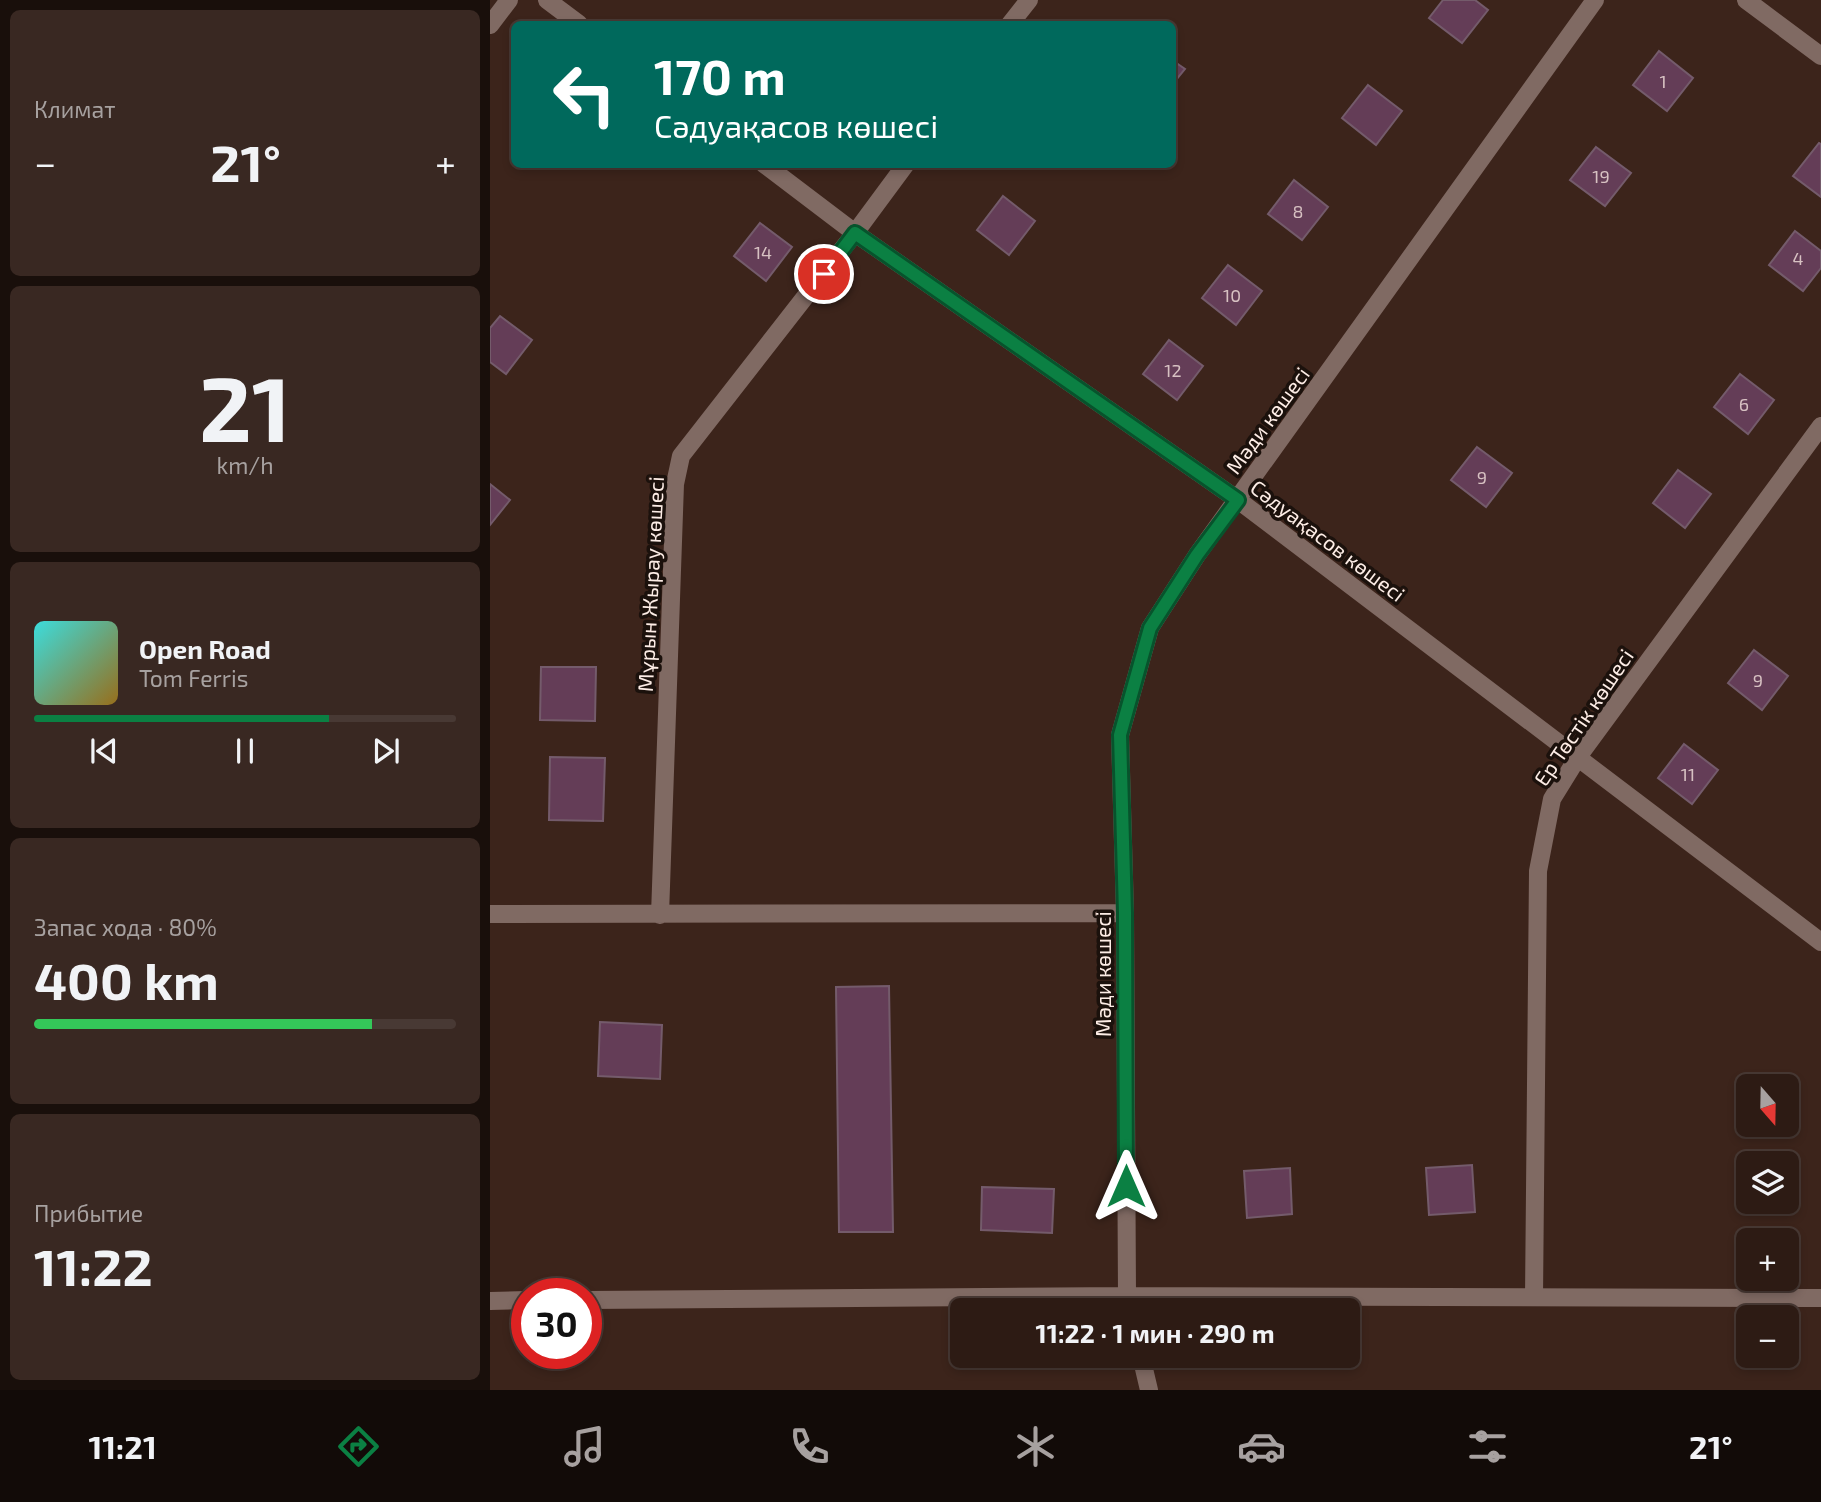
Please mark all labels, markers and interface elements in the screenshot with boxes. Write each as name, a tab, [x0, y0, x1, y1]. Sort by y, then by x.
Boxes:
text: 170 m	[654, 46, 786, 105]
icon: left	[539, 49, 630, 140]
house number: 1	[1659, 70, 1667, 92]
text: Климат	[34, 95, 115, 123]
text: Сәдуақасов көшесі	[654, 106, 938, 144]
text: 21°	[210, 130, 281, 192]
text: −	[34, 139, 56, 185]
text: +	[435, 139, 456, 185]
house number: 19	[1592, 165, 1610, 187]
house number: 8	[1293, 200, 1303, 222]
house number: 14	[754, 241, 772, 263]
pin	[794, 244, 854, 304]
house number: 4	[1792, 247, 1804, 269]
icon: arrive	[805, 255, 843, 293]
house number: 10	[1223, 284, 1241, 306]
text: 21	[199, 351, 291, 460]
house number: 12	[1164, 359, 1182, 381]
street label: Мәди көшесі	[1220, 362, 1314, 478]
house number: 6	[1739, 393, 1749, 415]
text: km/h	[216, 451, 274, 479]
house number: 9	[1477, 466, 1487, 488]
street label: Сәдуақасов көшесі	[1245, 474, 1410, 607]
street label: Мұрын Жырау көшесі	[632, 476, 669, 692]
text: Open Road	[139, 633, 271, 664]
street label: Ер Төстік көшесі	[1528, 644, 1638, 790]
text: Tom Ferris	[139, 664, 248, 692]
house number: 9	[1753, 669, 1763, 691]
icon: previous	[85, 732, 123, 770]
icon: pause	[226, 732, 264, 770]
icon: next	[367, 732, 405, 770]
house number: 11	[1681, 763, 1695, 785]
street label: Мәди көшесі	[1090, 911, 1115, 1037]
text: Запас хода · 80%	[34, 913, 217, 941]
text: 400 km	[34, 948, 219, 1010]
north arrow	[1736, 1074, 1799, 1138]
map controls	[1736, 1074, 1799, 1368]
position arrow	[1089, 1149, 1163, 1223]
button: layers	[1736, 1151, 1799, 1214]
text: Прибытие	[34, 1199, 143, 1227]
button: +	[1736, 1228, 1799, 1291]
text: 11:22	[34, 1234, 153, 1296]
speed limit sign: 30	[511, 1278, 602, 1369]
button: −	[1736, 1305, 1799, 1368]
text: 11:22 · 1 мин · 290 m	[1035, 1317, 1275, 1348]
icon: directions	[334, 1422, 383, 1471]
icon: music	[560, 1422, 609, 1471]
icon: phone	[785, 1422, 834, 1471]
icon: climate	[1011, 1422, 1060, 1471]
icon: car	[1237, 1422, 1286, 1471]
icon: filters	[1463, 1422, 1512, 1471]
text: 11:21	[88, 1427, 157, 1465]
text: 21°	[1689, 1427, 1733, 1465]

